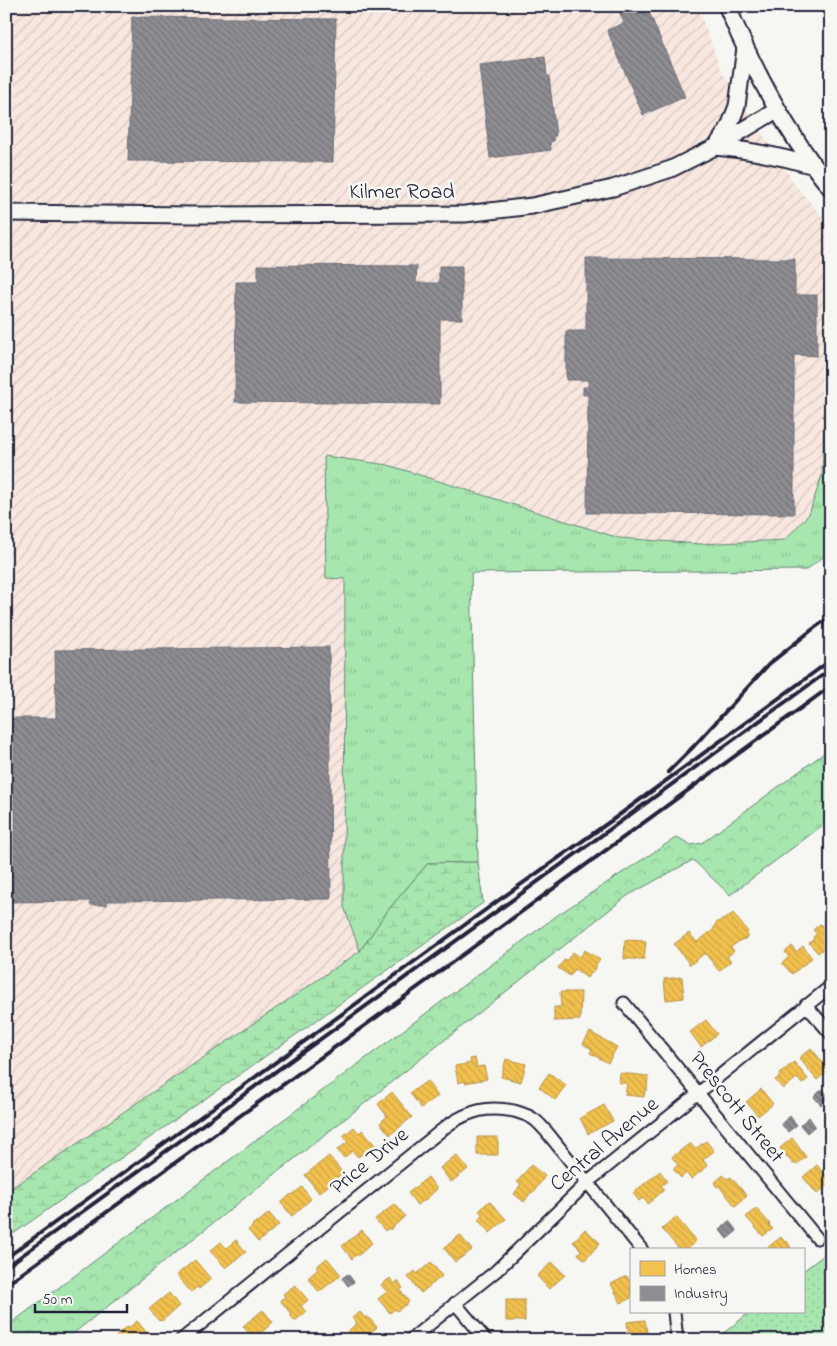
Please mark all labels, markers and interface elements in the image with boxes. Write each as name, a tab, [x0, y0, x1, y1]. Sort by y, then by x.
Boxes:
street label: Kilmer Road	[349, 177, 455, 209]
street label: Prescott Street	[681, 1045, 792, 1171]
street label: Central Avenue	[543, 1090, 667, 1200]
street label: Price Drive	[324, 1120, 416, 1204]
legend	[630, 1248, 804, 1314]
text: Homes	[674, 1259, 717, 1281]
scale bar	[35, 1281, 128, 1313]
text: Industry	[674, 1283, 728, 1306]
text: 50 m	[42, 1289, 73, 1311]

